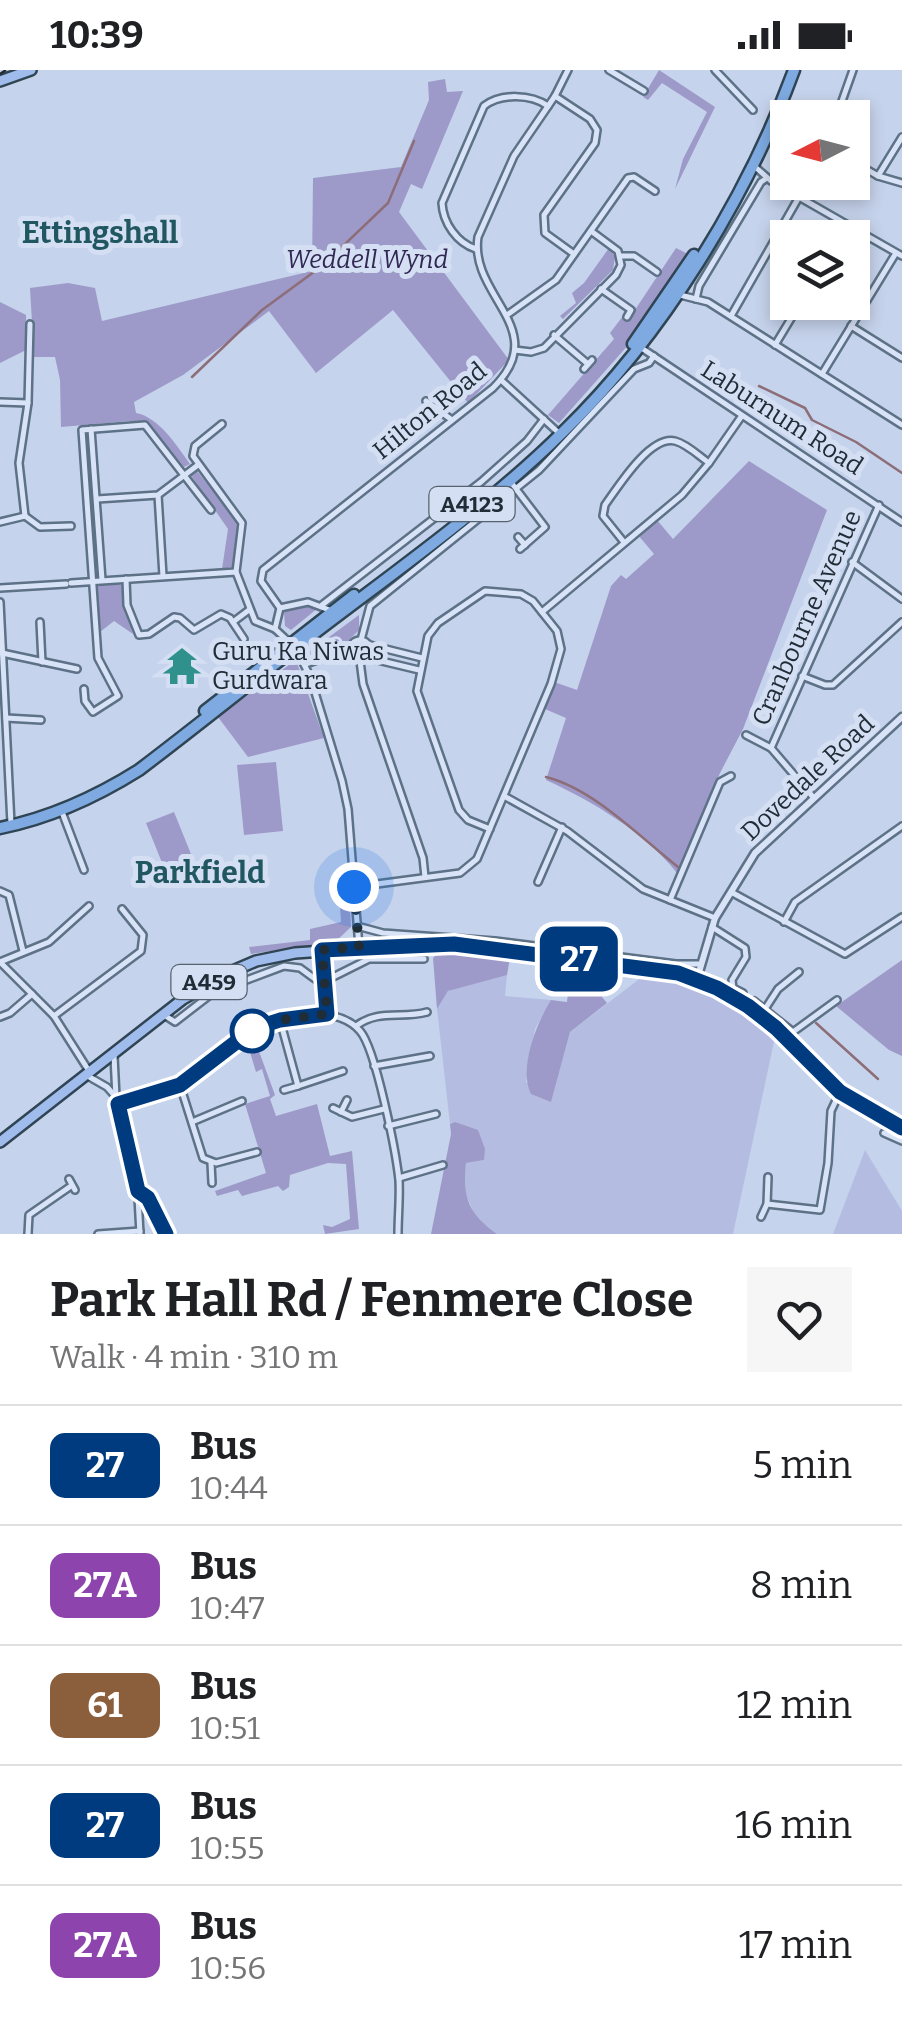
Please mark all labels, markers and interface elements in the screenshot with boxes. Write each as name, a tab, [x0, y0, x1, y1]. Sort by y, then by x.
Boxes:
text: 10:39	[50, 12, 144, 58]
north arrow	[770, 100, 870, 200]
map controls	[770, 100, 870, 320]
district label: Ettingshall	[22, 215, 178, 251]
button: layers	[770, 220, 870, 320]
park label: Weddell Wynd	[286, 245, 448, 275]
street label: Laburnum Road	[695, 355, 869, 482]
street label: Hilton Road	[367, 356, 493, 466]
road number: A4123	[430, 487, 514, 521]
street label: Cranbourne Avenue	[746, 506, 868, 730]
place label: Guru Ka Niwas Gurdwara	[212, 637, 384, 696]
temple icon: Guru Ka Niwas Gurdwara	[161, 645, 203, 687]
street label: Dovedale Road	[735, 709, 881, 847]
district label: Parkfield	[135, 855, 265, 891]
your location	[329, 862, 379, 912]
line badge: 27	[534, 926, 624, 992]
text: 27	[560, 938, 598, 980]
road number: A459	[172, 965, 246, 999]
unlabelled marker	[231, 1010, 273, 1052]
button: heart	[747, 1267, 852, 1372]
text: Park Hall Rd / Fenmere Close	[50, 1271, 693, 1329]
text: Walk · 4 min · 310 m	[50, 1338, 338, 1376]
text: Bus	[190, 1423, 257, 1469]
text: 5 min	[752, 1442, 852, 1488]
text: 27	[86, 1444, 124, 1486]
text: 10:44	[190, 1469, 268, 1507]
text: Bus	[190, 1543, 257, 1589]
text: 8 min	[750, 1562, 852, 1608]
text: 27A	[73, 1564, 137, 1606]
text: 10:47	[190, 1589, 265, 1627]
text: Bus	[190, 1663, 257, 1709]
text: 12 min	[737, 1682, 852, 1728]
text: 61	[87, 1684, 123, 1726]
text: 10:51	[190, 1709, 260, 1747]
text: Bus	[190, 1783, 257, 1829]
text: 16 min	[735, 1802, 852, 1848]
text: 27	[86, 1804, 124, 1846]
text: 10:55	[190, 1829, 264, 1867]
text: Bus	[190, 1903, 257, 1949]
text: 17 min	[739, 1922, 852, 1968]
text: 27A	[73, 1924, 137, 1966]
text: 10:56	[190, 1949, 266, 1987]

